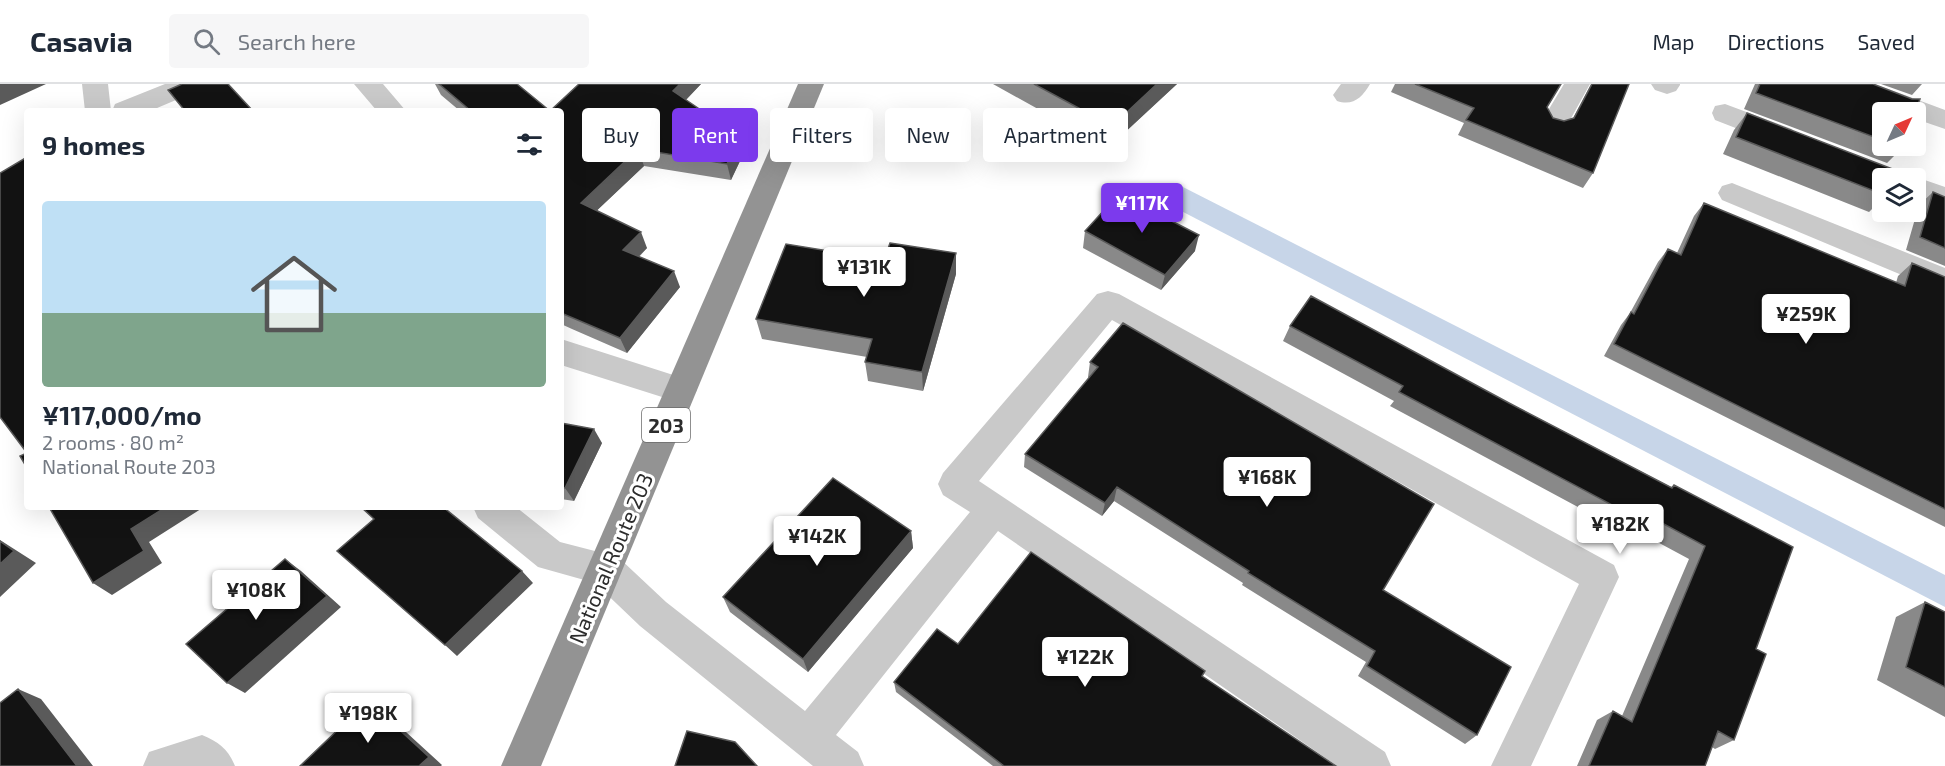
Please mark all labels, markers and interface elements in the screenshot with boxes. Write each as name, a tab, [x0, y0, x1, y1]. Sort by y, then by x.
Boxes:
search box	[169, 14, 589, 68]
text: Casavia	[30, 24, 133, 58]
icon: search	[190, 25, 223, 58]
text: Search here	[238, 28, 356, 54]
text: Map	[1652, 29, 1695, 54]
text: Directions	[1728, 29, 1824, 54]
text: Saved	[1857, 29, 1915, 54]
north arrow	[1872, 102, 1926, 156]
map controls	[1872, 102, 1926, 222]
chip: Buy	[582, 108, 660, 162]
chip: Rent	[672, 108, 758, 162]
chip: Filters	[770, 108, 873, 162]
chip: New	[885, 108, 971, 162]
chip: Apartment	[983, 108, 1128, 162]
icon: filters	[513, 128, 546, 161]
text: 9 homes	[42, 129, 145, 160]
button: layers	[1872, 168, 1926, 222]
pin: ¥117K	[1100, 183, 1184, 234]
text: ¥117K	[1115, 190, 1169, 214]
icon: home	[240, 240, 348, 348]
pin: ¥131K	[822, 247, 906, 298]
text: ¥131K	[837, 254, 891, 278]
pin: ¥259K	[1764, 294, 1848, 345]
text: ¥259K	[1776, 301, 1836, 325]
text: ¥117,000/mo	[42, 399, 202, 430]
road number: 203	[642, 408, 690, 442]
text: 2 rooms · 80 m²	[42, 430, 184, 454]
text: National Route 203	[42, 454, 216, 478]
pin: ¥168K	[1225, 457, 1309, 508]
text: ¥168K	[1238, 464, 1296, 488]
street label: National Route 203	[563, 469, 657, 647]
pin: ¥182K	[1578, 504, 1662, 555]
text: ¥182K	[1591, 511, 1649, 535]
pin: ¥142K	[775, 516, 859, 567]
text: ¥142K	[788, 523, 846, 547]
pin: ¥108K	[214, 570, 298, 621]
text: ¥108K	[226, 577, 286, 601]
pin: ¥122K	[1043, 637, 1127, 688]
text: ¥122K	[1056, 644, 1114, 668]
pin: ¥198K	[326, 693, 410, 744]
text: ¥198K	[339, 700, 397, 724]

